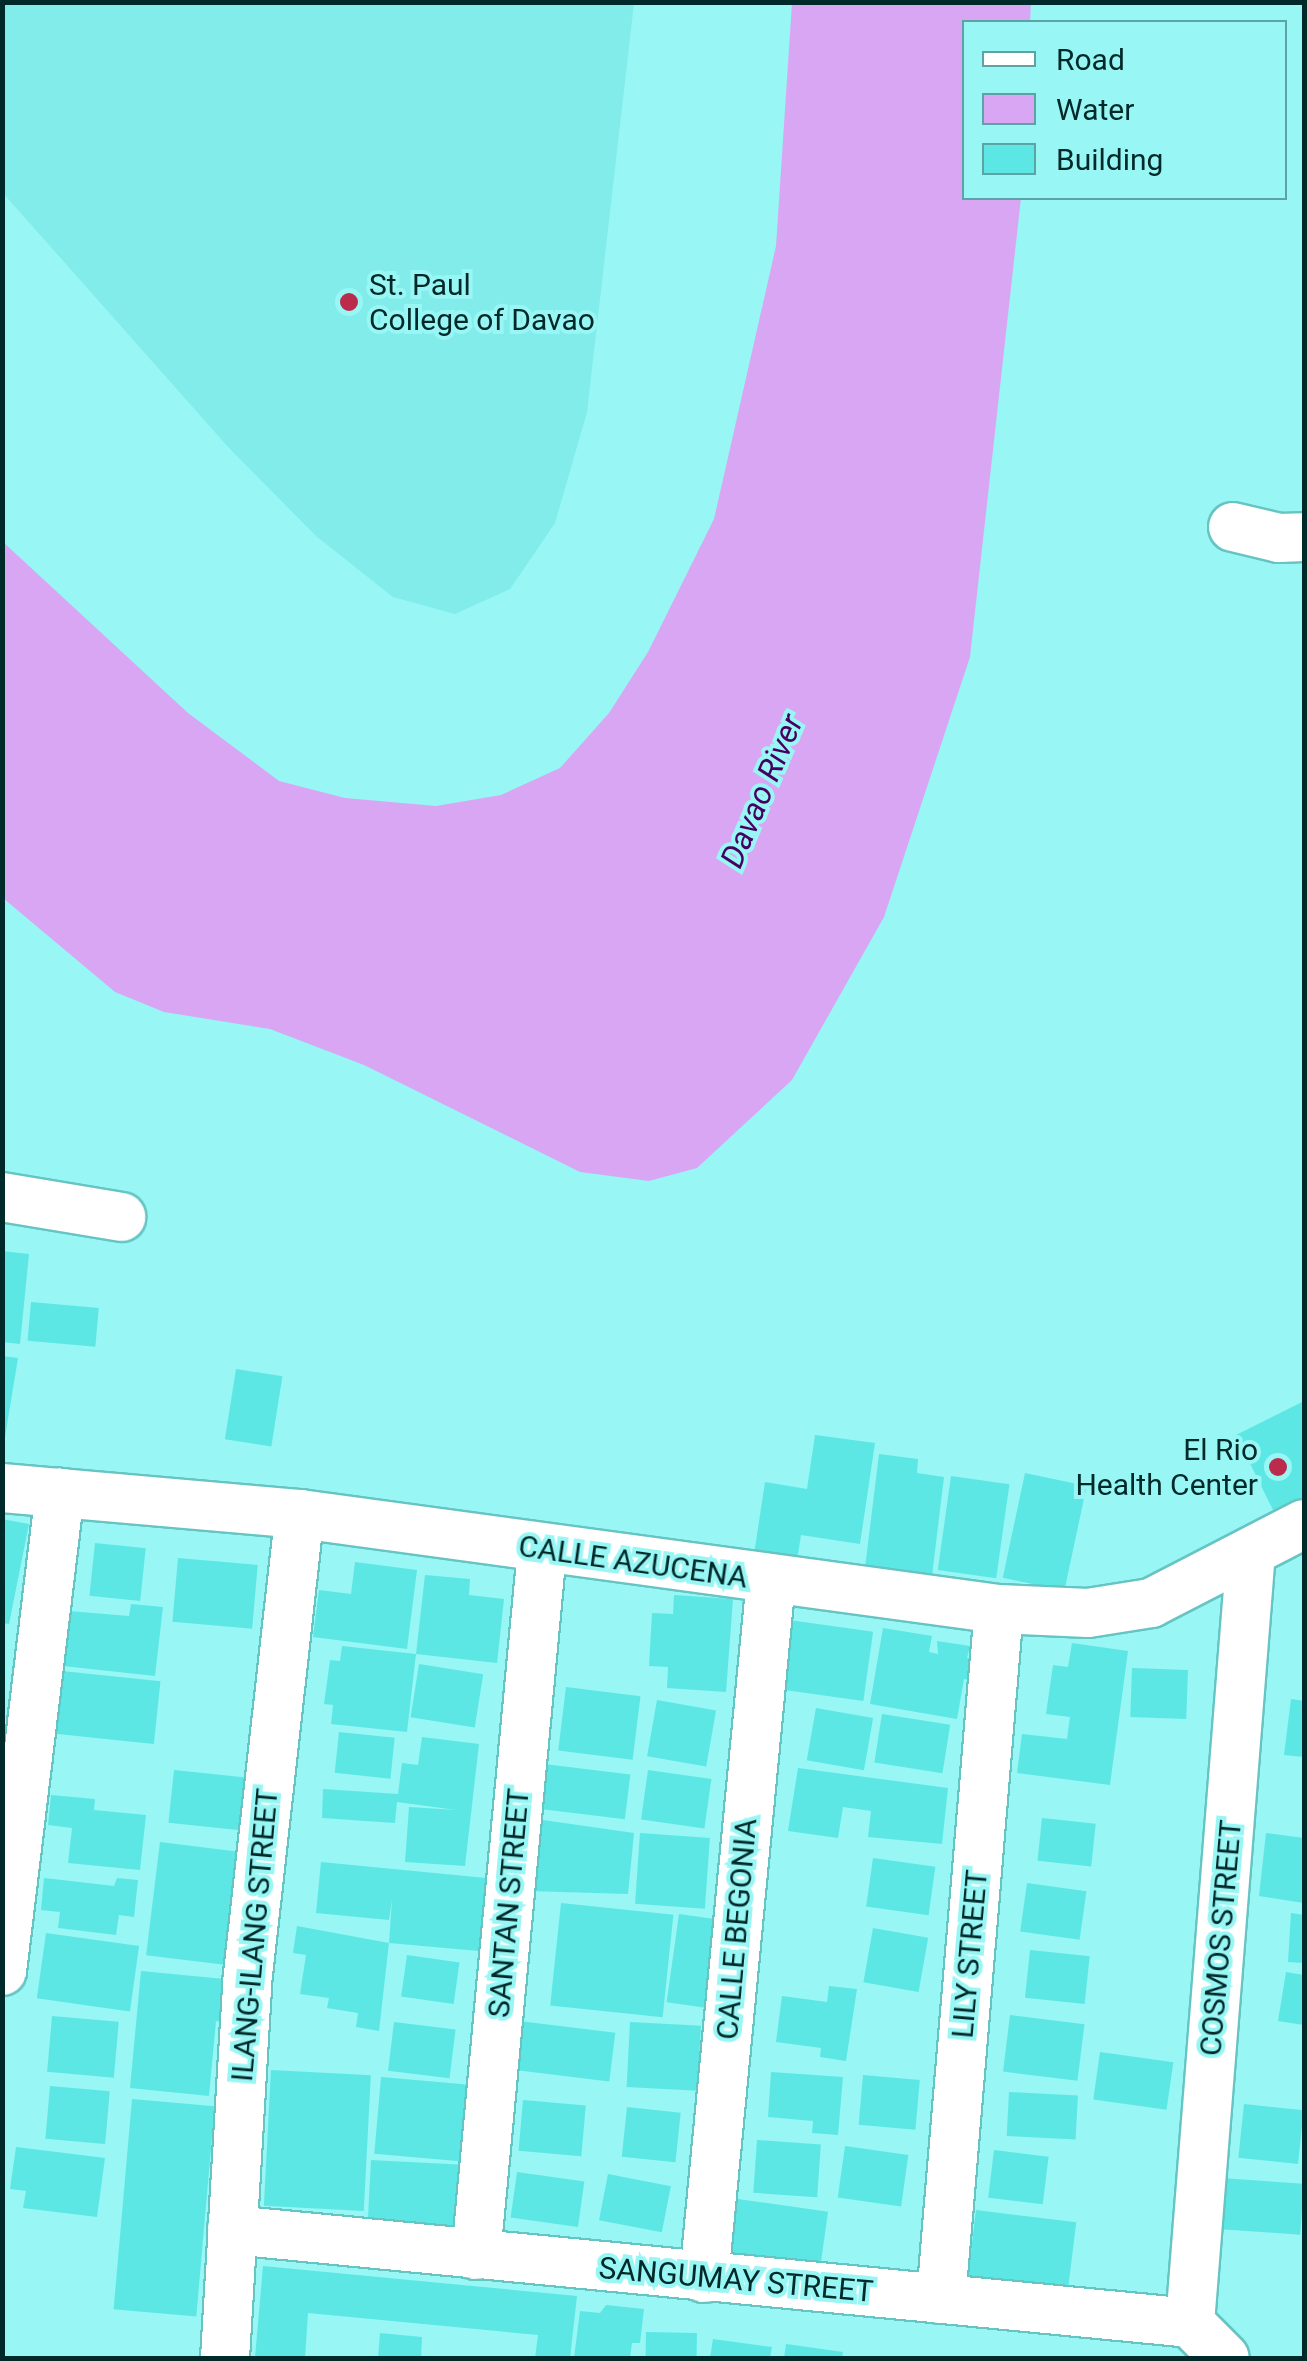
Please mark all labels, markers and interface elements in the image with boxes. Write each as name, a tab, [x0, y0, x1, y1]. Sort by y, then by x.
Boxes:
legend	[962, 20, 1287, 200]
text: Road	[1056, 42, 1125, 77]
text: Water	[1056, 92, 1134, 127]
text: Building	[1056, 142, 1163, 177]
place label: St. Paul College of Davao	[369, 267, 595, 338]
marker: St. Paul College of Davao	[338, 291, 360, 313]
water label: Davao River	[713, 709, 811, 873]
place label: El Rio Health Center	[1075, 1432, 1258, 1502]
marker: El Rio Health Center	[1267, 1456, 1289, 1478]
street label: CALLE AZUCENA	[516, 1528, 750, 1596]
street label: ILANG-ILANG STREET	[224, 1787, 286, 2083]
street label: SANTAN STREET	[481, 1787, 537, 2019]
street label: CALLE BEGONIA	[709, 1817, 765, 2041]
street label: COSMOS STREET	[1193, 1819, 1249, 2057]
street label: LILY STREET	[945, 1868, 995, 2040]
street label: SANGUMAY STREET	[597, 2250, 875, 2310]

